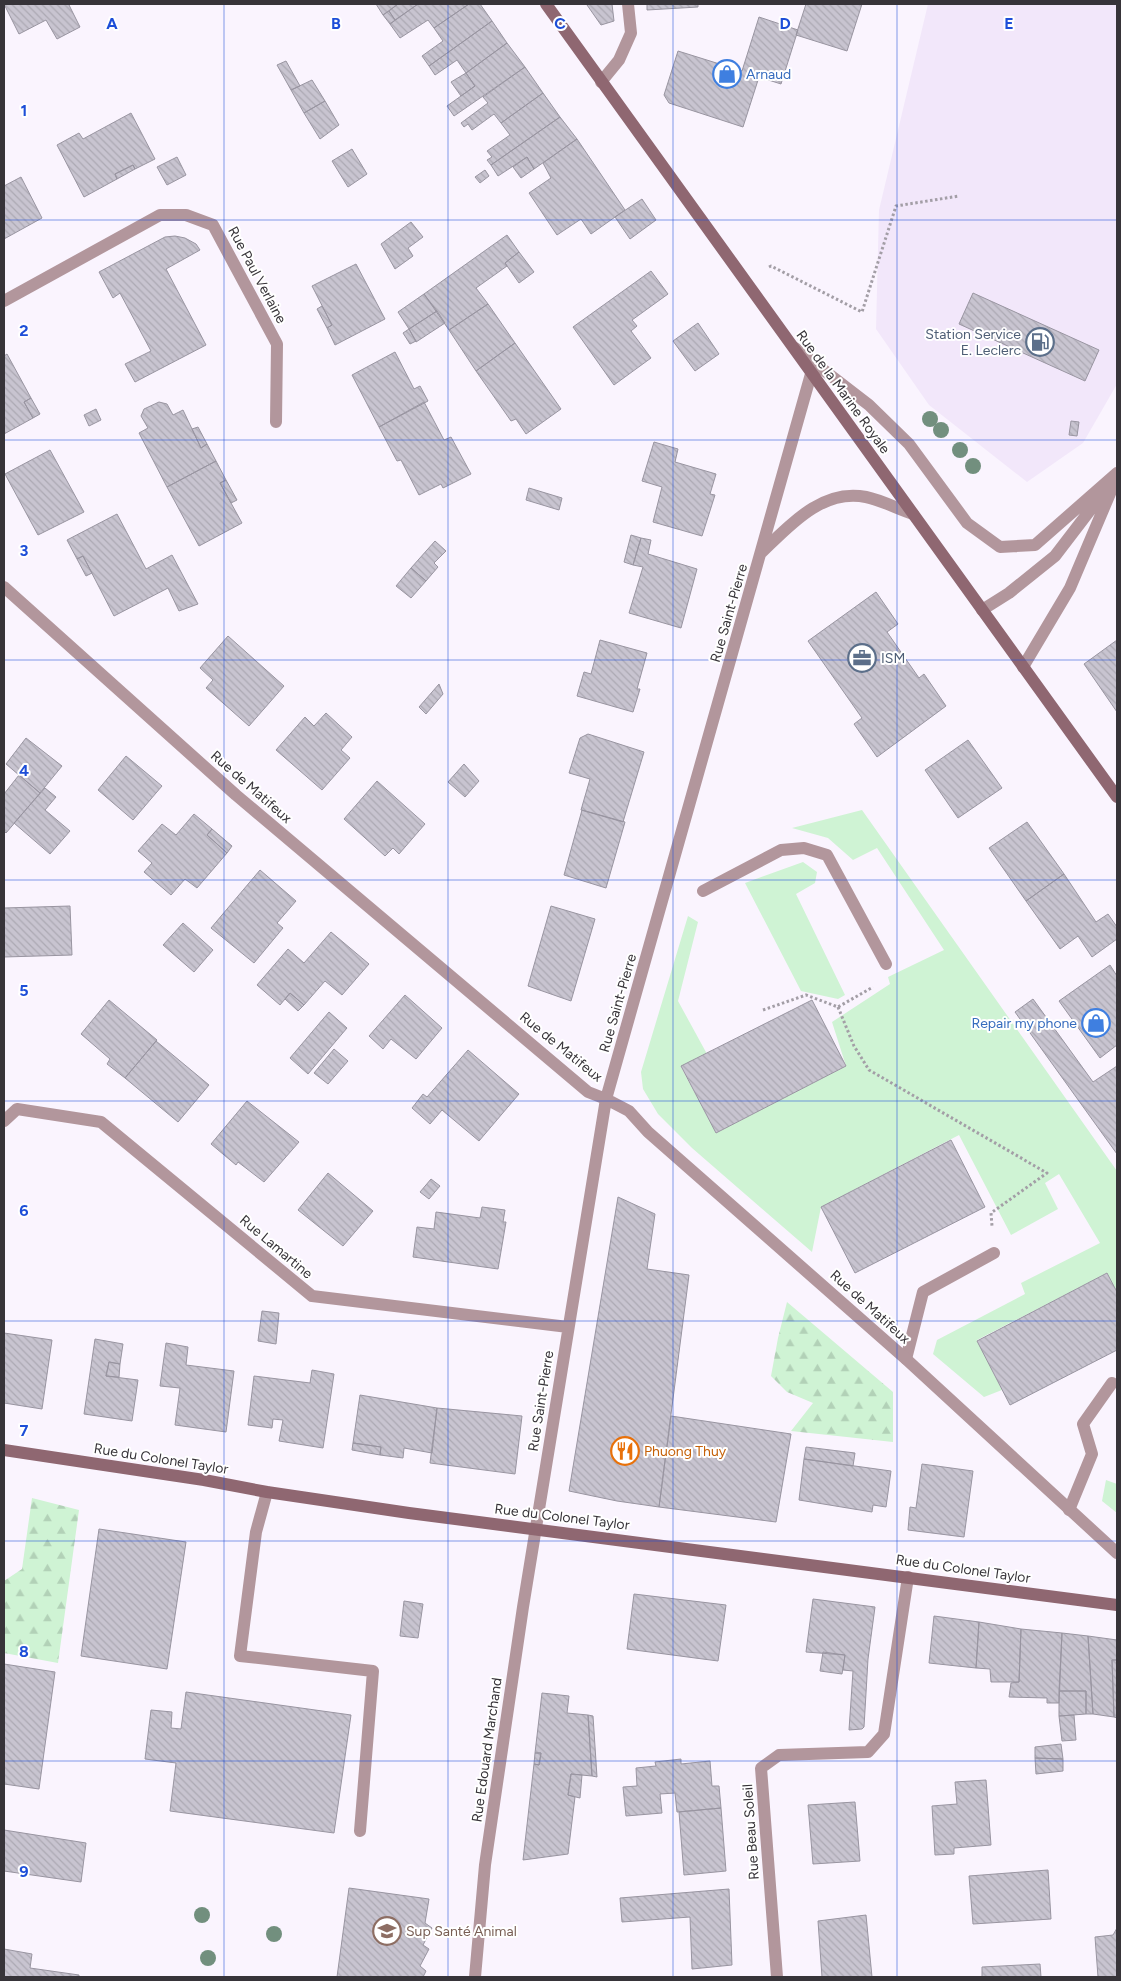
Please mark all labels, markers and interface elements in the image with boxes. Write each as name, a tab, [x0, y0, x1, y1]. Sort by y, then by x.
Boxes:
text: A	[106, 14, 118, 33]
text: B	[331, 14, 341, 33]
text: C	[554, 14, 566, 33]
text: D	[779, 14, 791, 33]
text: E	[1004, 14, 1014, 33]
shop icon: Arnaud	[712, 59, 742, 89]
place label: Arnaud	[746, 66, 791, 83]
text: 1	[21, 101, 27, 120]
street label: Rue Paul Verlaine	[224, 224, 290, 327]
text: 2	[19, 321, 29, 340]
place label: Station Service E. Leclerc	[925, 326, 1021, 359]
street label: Rue de la Marine Royale	[793, 327, 894, 457]
fuel station icon: Station Service E. Leclerc	[1025, 327, 1055, 357]
text: 3	[20, 541, 29, 560]
street label: Rue Saint-Pierre	[707, 561, 751, 664]
office icon: ISM	[847, 643, 877, 673]
place label: ISM	[881, 650, 905, 667]
street label: Rue de Matifeux	[207, 747, 295, 827]
text: 4	[19, 761, 29, 780]
street label: Rue Saint-Pierre	[596, 951, 640, 1054]
text: 5	[19, 981, 29, 1000]
street label: Rue de Matifeux	[516, 1008, 606, 1086]
shop icon: Repair my phone	[1081, 1008, 1111, 1038]
place label: Repair my phone	[971, 1015, 1077, 1032]
text: 6	[19, 1201, 29, 1220]
street label: Rue Lamartine	[236, 1212, 316, 1283]
street label: Rue de Matifeux	[827, 1267, 914, 1348]
street label: Rue Saint-Pierre	[525, 1349, 557, 1453]
text: 7	[20, 1421, 29, 1440]
restaurant icon: Phuong Thuy	[610, 1436, 640, 1466]
street label: Rue du Colonel Taylor	[93, 1440, 230, 1478]
place label: Phuong Thuy	[644, 1443, 727, 1460]
street label: Rue du Colonel Taylor	[494, 1500, 631, 1534]
street label: Rue du Colonel Taylor	[895, 1551, 1032, 1587]
text: 8	[19, 1642, 29, 1661]
street label: Rue Edouard Marchand	[468, 1677, 506, 1823]
street label: Rue Beau Soleil	[739, 1783, 763, 1881]
text: 9	[19, 1862, 29, 1881]
school or university icon: Sup Santé Animal	[372, 1916, 402, 1946]
place label: Sup Santé Animal	[406, 1923, 517, 1940]

